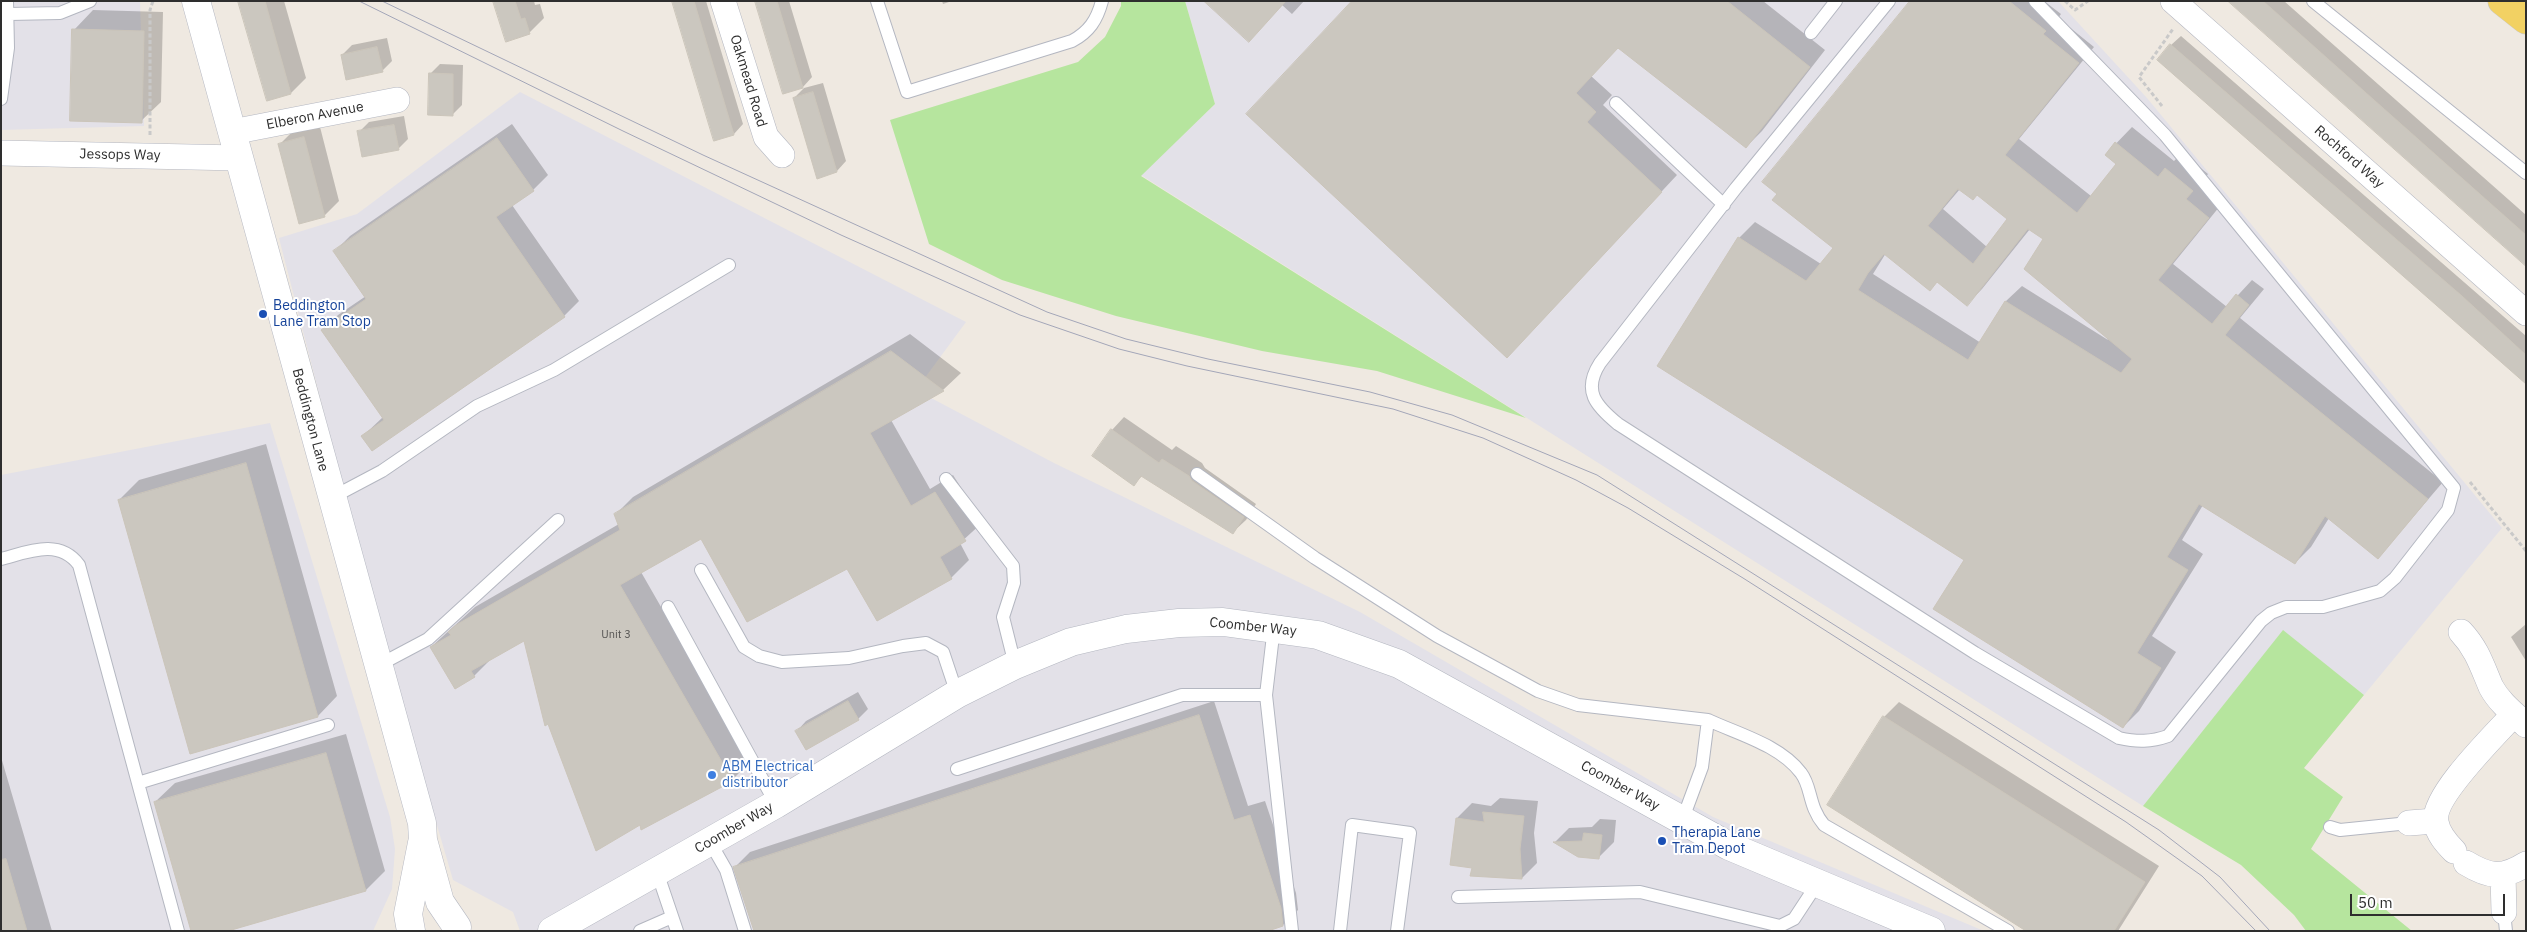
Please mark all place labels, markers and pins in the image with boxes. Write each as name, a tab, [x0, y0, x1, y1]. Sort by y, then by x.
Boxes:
place label: Beddington Lane Tram Stop	[273, 298, 371, 331]
marker: Beddington Lane Tram Stop	[257, 308, 269, 320]
place label: ABM Electrical distributor	[722, 759, 813, 792]
marker: ABM Electrical distributor	[706, 769, 718, 781]
place label: Therapia Lane Tram Depot	[1672, 825, 1761, 858]
marker: Therapia Lane Tram Depot	[1656, 835, 1668, 847]

